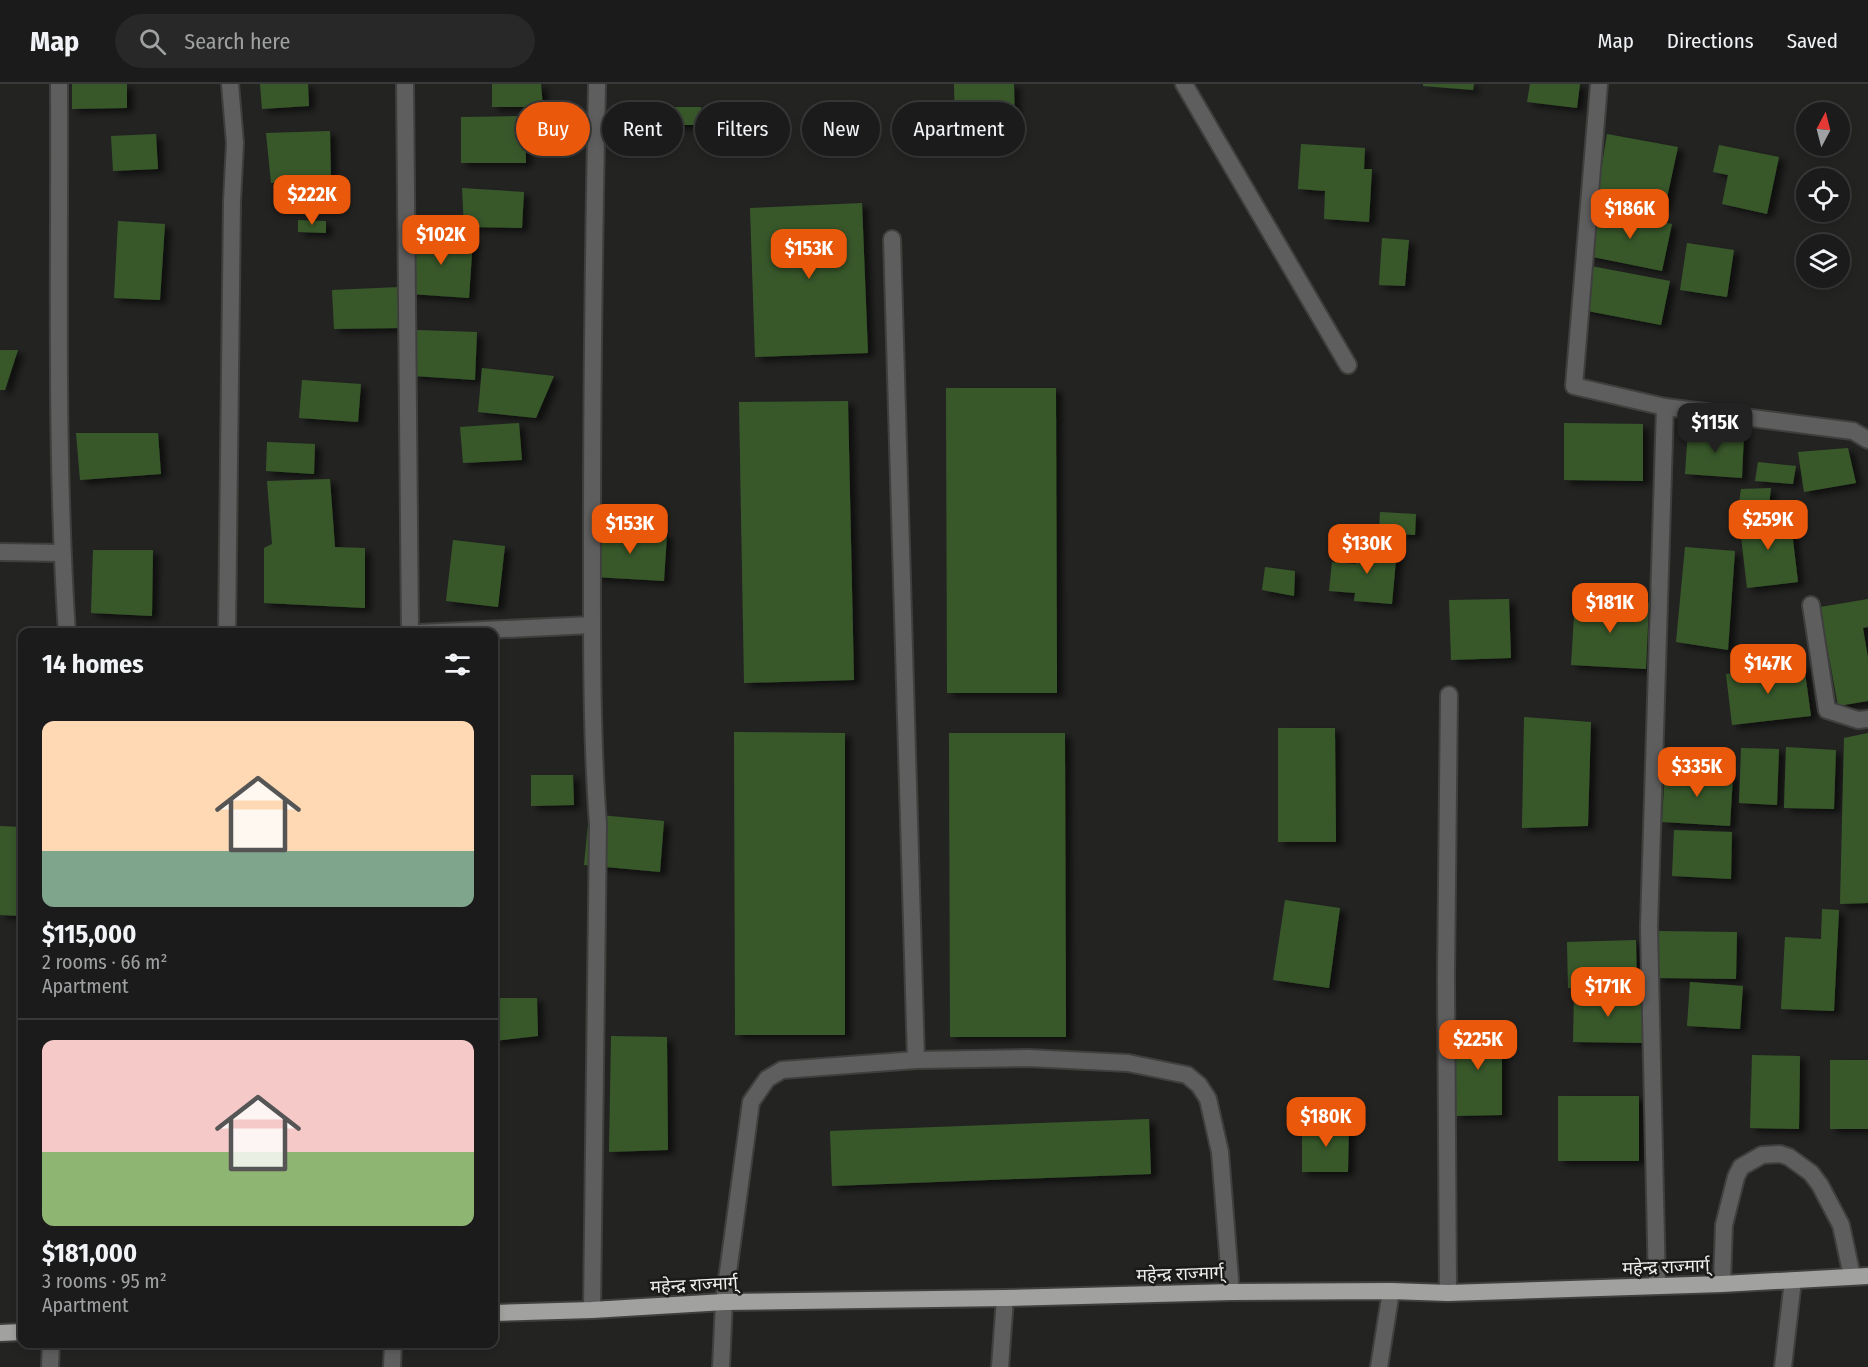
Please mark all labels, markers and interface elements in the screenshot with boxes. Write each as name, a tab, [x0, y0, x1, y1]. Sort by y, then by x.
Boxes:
search box	[115, 14, 535, 68]
text: Map	[30, 25, 79, 58]
icon: search	[136, 25, 169, 58]
text: Search here	[184, 28, 290, 55]
text: Map	[1597, 28, 1634, 54]
text: Directions	[1667, 28, 1754, 54]
text: Saved	[1787, 28, 1838, 54]
chip: Buy	[516, 102, 590, 156]
chip: Rent	[602, 102, 683, 156]
chip: Filters	[695, 102, 790, 156]
chip: New	[802, 102, 880, 156]
chip: Apartment	[892, 102, 1025, 156]
north arrow	[1796, 102, 1850, 156]
map controls	[1796, 102, 1850, 288]
button: locate	[1796, 168, 1850, 222]
pin: $222K	[270, 175, 354, 226]
text: $222K	[287, 182, 337, 206]
pin: $186K	[1588, 189, 1672, 240]
text: $186K	[1605, 196, 1655, 220]
pin: $102K	[399, 215, 483, 266]
text: $102K	[416, 222, 466, 246]
pin: $153K	[767, 229, 851, 280]
button: layers	[1796, 234, 1850, 288]
text: $153K	[785, 236, 833, 260]
pin: $115K	[1673, 403, 1757, 454]
text: $115K	[1691, 410, 1739, 434]
pin: $259K	[1726, 500, 1810, 551]
pin: $153K	[588, 504, 672, 555]
text: $259K	[1743, 507, 1793, 531]
text: $153K	[606, 511, 654, 535]
pin: $130K	[1325, 524, 1409, 575]
text: $130K	[1342, 531, 1392, 555]
pin: $181K	[1568, 583, 1652, 634]
text: $181K	[1586, 590, 1634, 614]
pin: $147K	[1726, 644, 1810, 695]
icon: filters	[441, 648, 474, 681]
text: 14 homes	[42, 649, 144, 680]
text: $147K	[1744, 651, 1792, 675]
pin: $335K	[1655, 747, 1739, 798]
text: $335K	[1672, 754, 1722, 778]
icon: home	[204, 760, 312, 868]
text: $115,000	[42, 919, 136, 950]
text: 2 rooms · 66 m²	[42, 950, 168, 974]
pin: $171K	[1566, 967, 1650, 1018]
text: Apartment	[42, 974, 129, 998]
text: $171K	[1585, 974, 1631, 998]
pin: $225K	[1436, 1020, 1520, 1071]
text: $225K	[1453, 1027, 1503, 1051]
icon: home	[204, 1079, 312, 1187]
pin: $180K	[1284, 1097, 1368, 1148]
text: $180K	[1301, 1104, 1351, 1128]
text: $181,000	[42, 1238, 137, 1269]
street label: महेन्द्र राज्मार्ग्	[1622, 1254, 1713, 1280]
street label: महेन्द्र राज्मार्ग्	[1136, 1261, 1227, 1287]
text: 3 rooms · 95 m²	[42, 1269, 167, 1293]
street label: महेन्द्र राज्मार्ग्	[650, 1272, 741, 1298]
text: Apartment	[42, 1293, 129, 1317]

